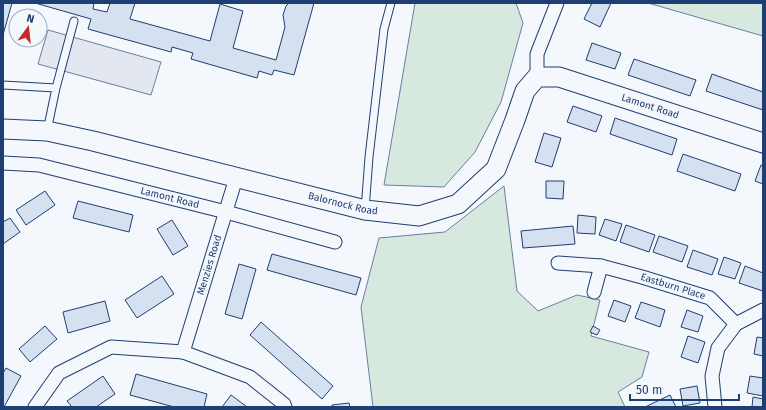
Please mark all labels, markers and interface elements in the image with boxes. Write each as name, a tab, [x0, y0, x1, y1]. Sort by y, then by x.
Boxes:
north arrow	[8, 8, 48, 48]
text: N	[25, 12, 36, 26]
street label: Lamont Road	[620, 92, 681, 121]
street label: Lamont Road	[139, 185, 200, 211]
street label: Balornock Road	[307, 190, 379, 217]
street label: Menzies Road	[195, 233, 224, 296]
street label: Eastburn Place	[639, 271, 707, 302]
scale bar	[630, 376, 739, 402]
text: 50 m	[636, 383, 662, 397]

